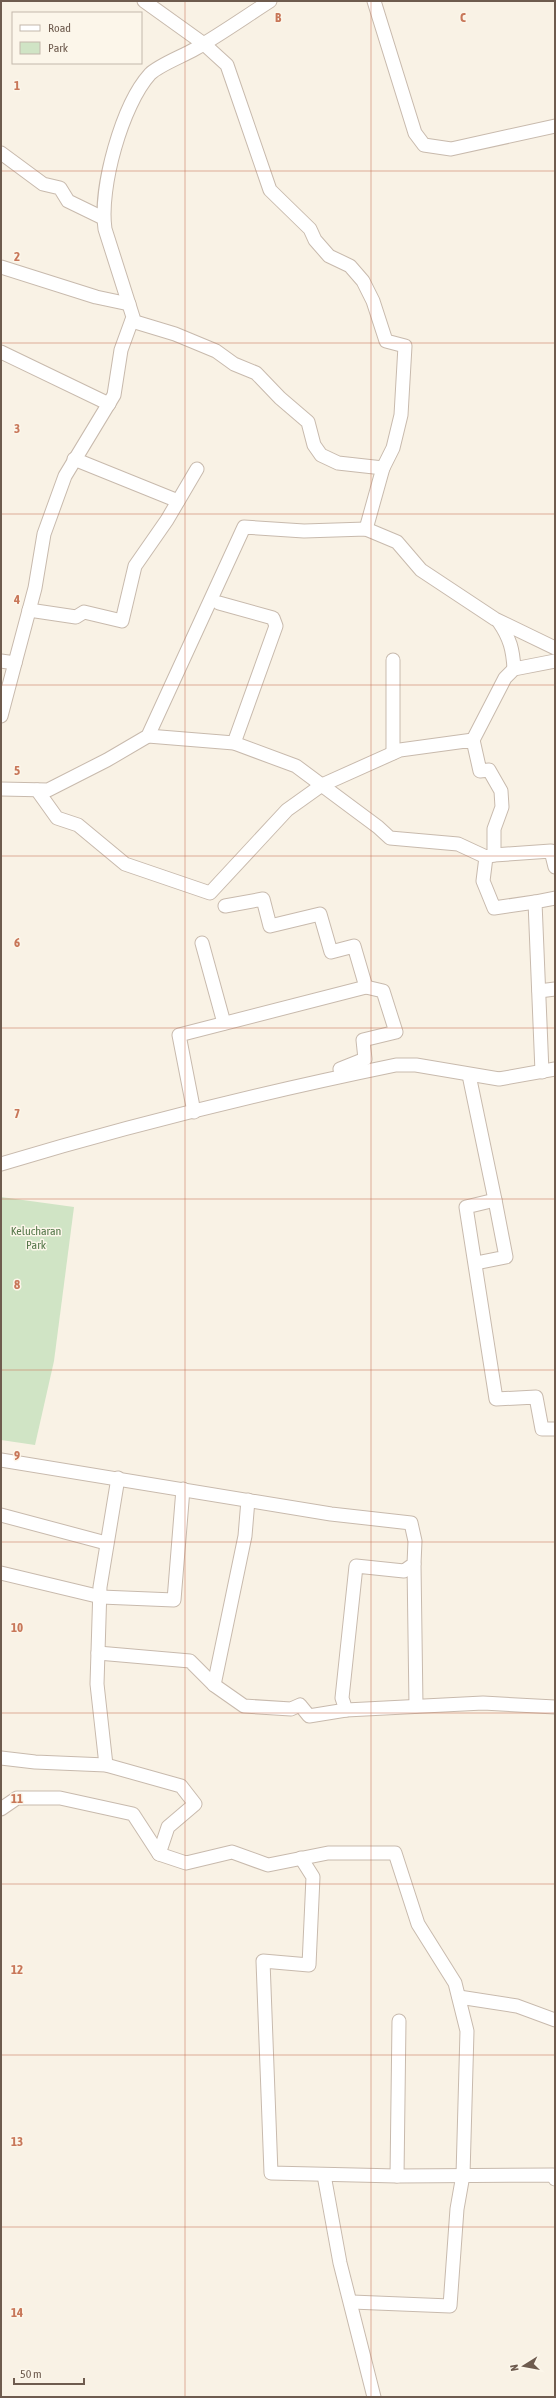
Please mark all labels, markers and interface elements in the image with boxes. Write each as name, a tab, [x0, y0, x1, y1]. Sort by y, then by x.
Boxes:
text: B	[275, 10, 282, 25]
text: C	[460, 10, 466, 25]
legend	[12, 12, 142, 64]
text: Road	[48, 21, 71, 35]
text: Park	[48, 41, 69, 55]
text: 1	[14, 78, 20, 93]
text: 2	[14, 249, 20, 264]
text: 3	[14, 421, 20, 436]
text: 4	[13, 592, 20, 607]
text: 5	[14, 763, 20, 778]
text: 6	[14, 935, 20, 950]
text: 7	[14, 1106, 20, 1121]
park label: Kelucharan Park	[11, 1224, 61, 1252]
text: 8	[14, 1277, 20, 1292]
text: 9	[14, 1448, 20, 1463]
text: 10	[11, 1620, 23, 1635]
text: 11	[11, 1791, 23, 1806]
text: 12	[11, 1962, 23, 1977]
text: 13	[11, 2134, 23, 2149]
text: 14	[11, 2305, 23, 2320]
north arrow	[504, 2346, 544, 2386]
scale bar	[14, 2360, 84, 2386]
text: N	[508, 2364, 521, 2372]
text: 50 m	[20, 2367, 42, 2381]

